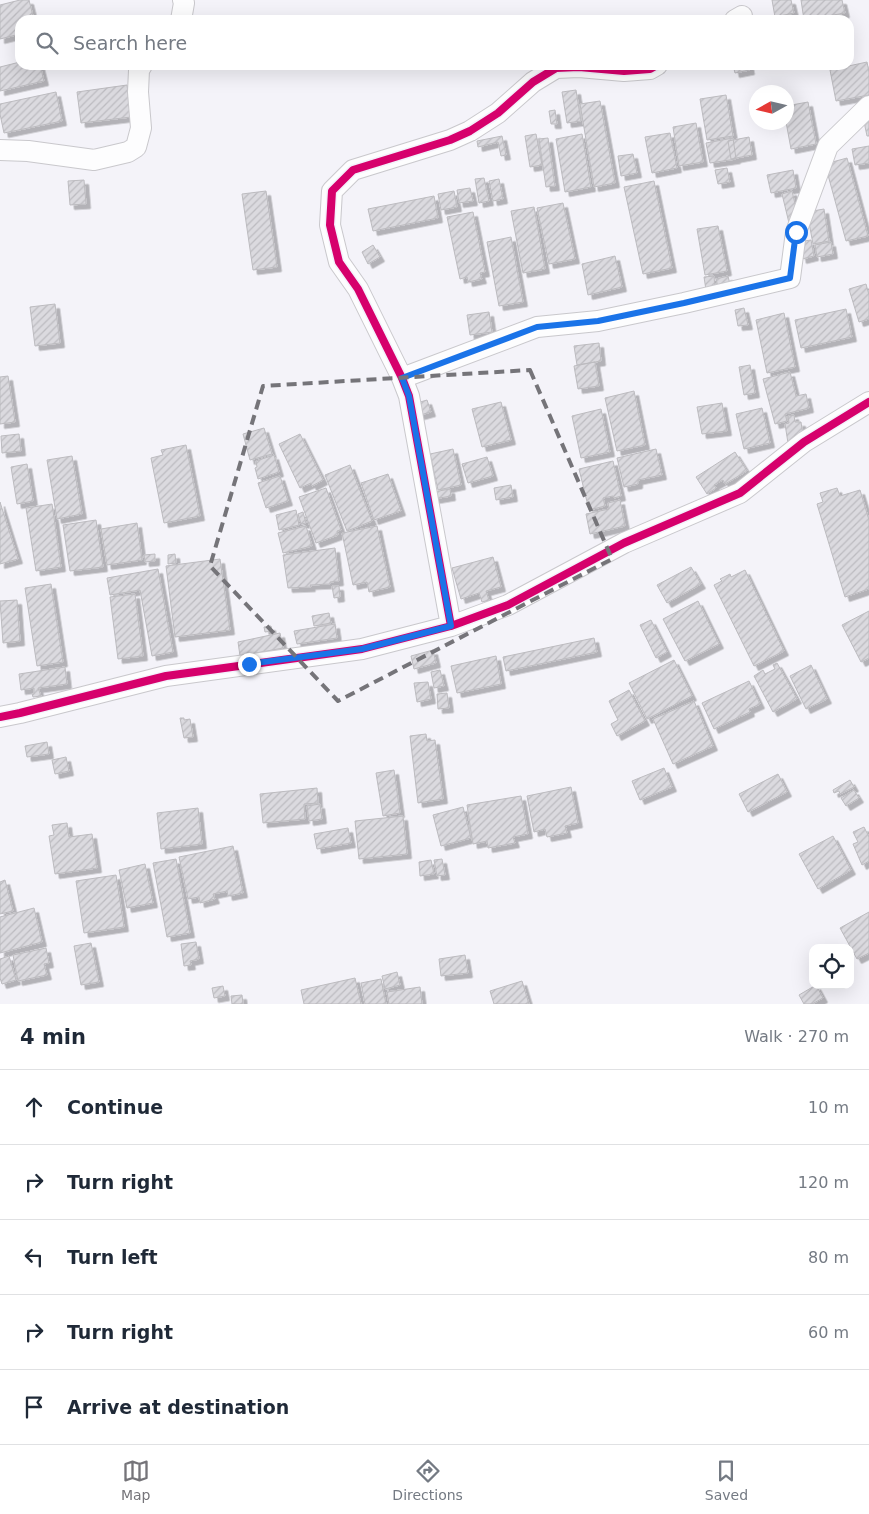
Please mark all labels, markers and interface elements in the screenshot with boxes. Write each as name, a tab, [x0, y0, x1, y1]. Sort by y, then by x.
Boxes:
search box	[15, 15, 854, 70]
icon: search	[33, 29, 61, 57]
text: Search here	[73, 32, 187, 54]
north arrow	[749, 85, 794, 130]
route start	[785, 221, 808, 244]
route end	[238, 653, 261, 676]
map controls	[809, 944, 854, 989]
button: locate	[809, 944, 854, 989]
text: 4 min	[20, 1025, 86, 1049]
text: Walk · 270 m	[744, 1027, 849, 1046]
icon: ahead	[20, 1093, 48, 1121]
text: Continue	[67, 1096, 163, 1118]
text: 10 m	[808, 1098, 849, 1117]
icon: right	[20, 1168, 48, 1196]
text: Turn right	[67, 1171, 173, 1193]
text: 120 m	[798, 1173, 849, 1192]
icon: left	[20, 1243, 48, 1271]
text: Turn left	[67, 1246, 158, 1268]
text: 80 m	[808, 1248, 849, 1267]
icon: right	[20, 1318, 48, 1346]
text: Turn right	[67, 1321, 173, 1343]
text: 60 m	[808, 1323, 849, 1342]
icon: arrive	[20, 1393, 48, 1421]
text: Arrive at destination	[67, 1396, 289, 1418]
tab: Map	[121, 1457, 150, 1503]
tab: Directions	[392, 1457, 463, 1503]
tab: Saved	[705, 1457, 748, 1503]

